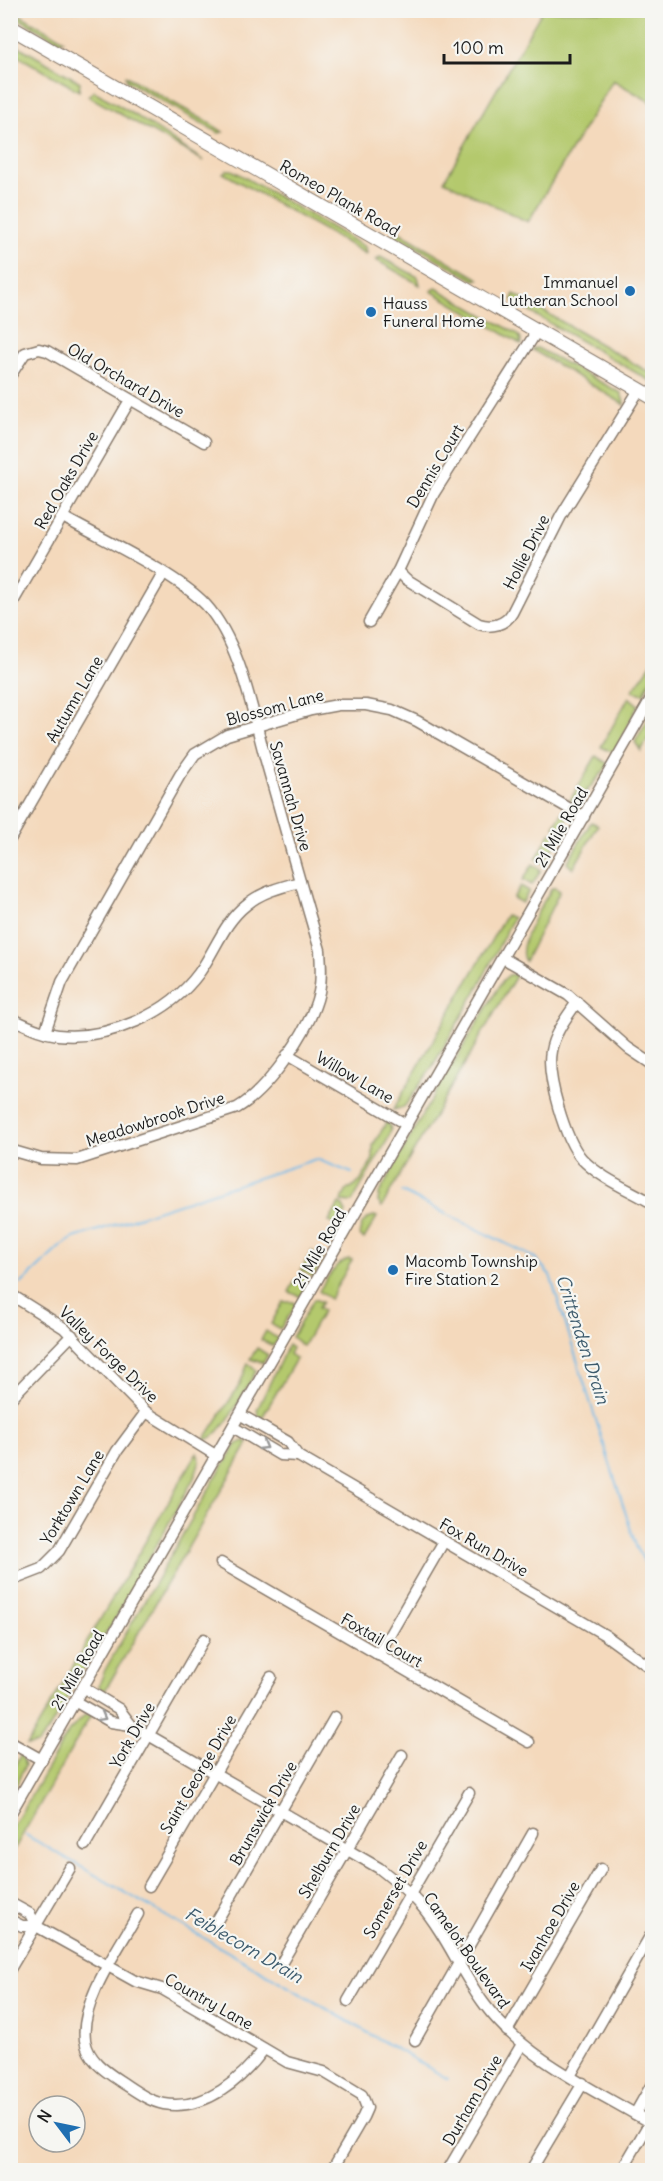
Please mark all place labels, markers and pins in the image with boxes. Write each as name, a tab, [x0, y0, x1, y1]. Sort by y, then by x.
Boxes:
place label: Immanuel Lutheran School	[500, 272, 618, 310]
marker: Immanuel Lutheran School	[623, 284, 637, 298]
place label: Hauss Funeral Home	[383, 293, 485, 331]
marker: Hauss Funeral Home	[364, 305, 378, 319]
place label: Macomb Township Fire Station 2	[405, 1251, 538, 1289]
marker: Macomb Township Fire Station 2	[386, 1263, 400, 1277]

